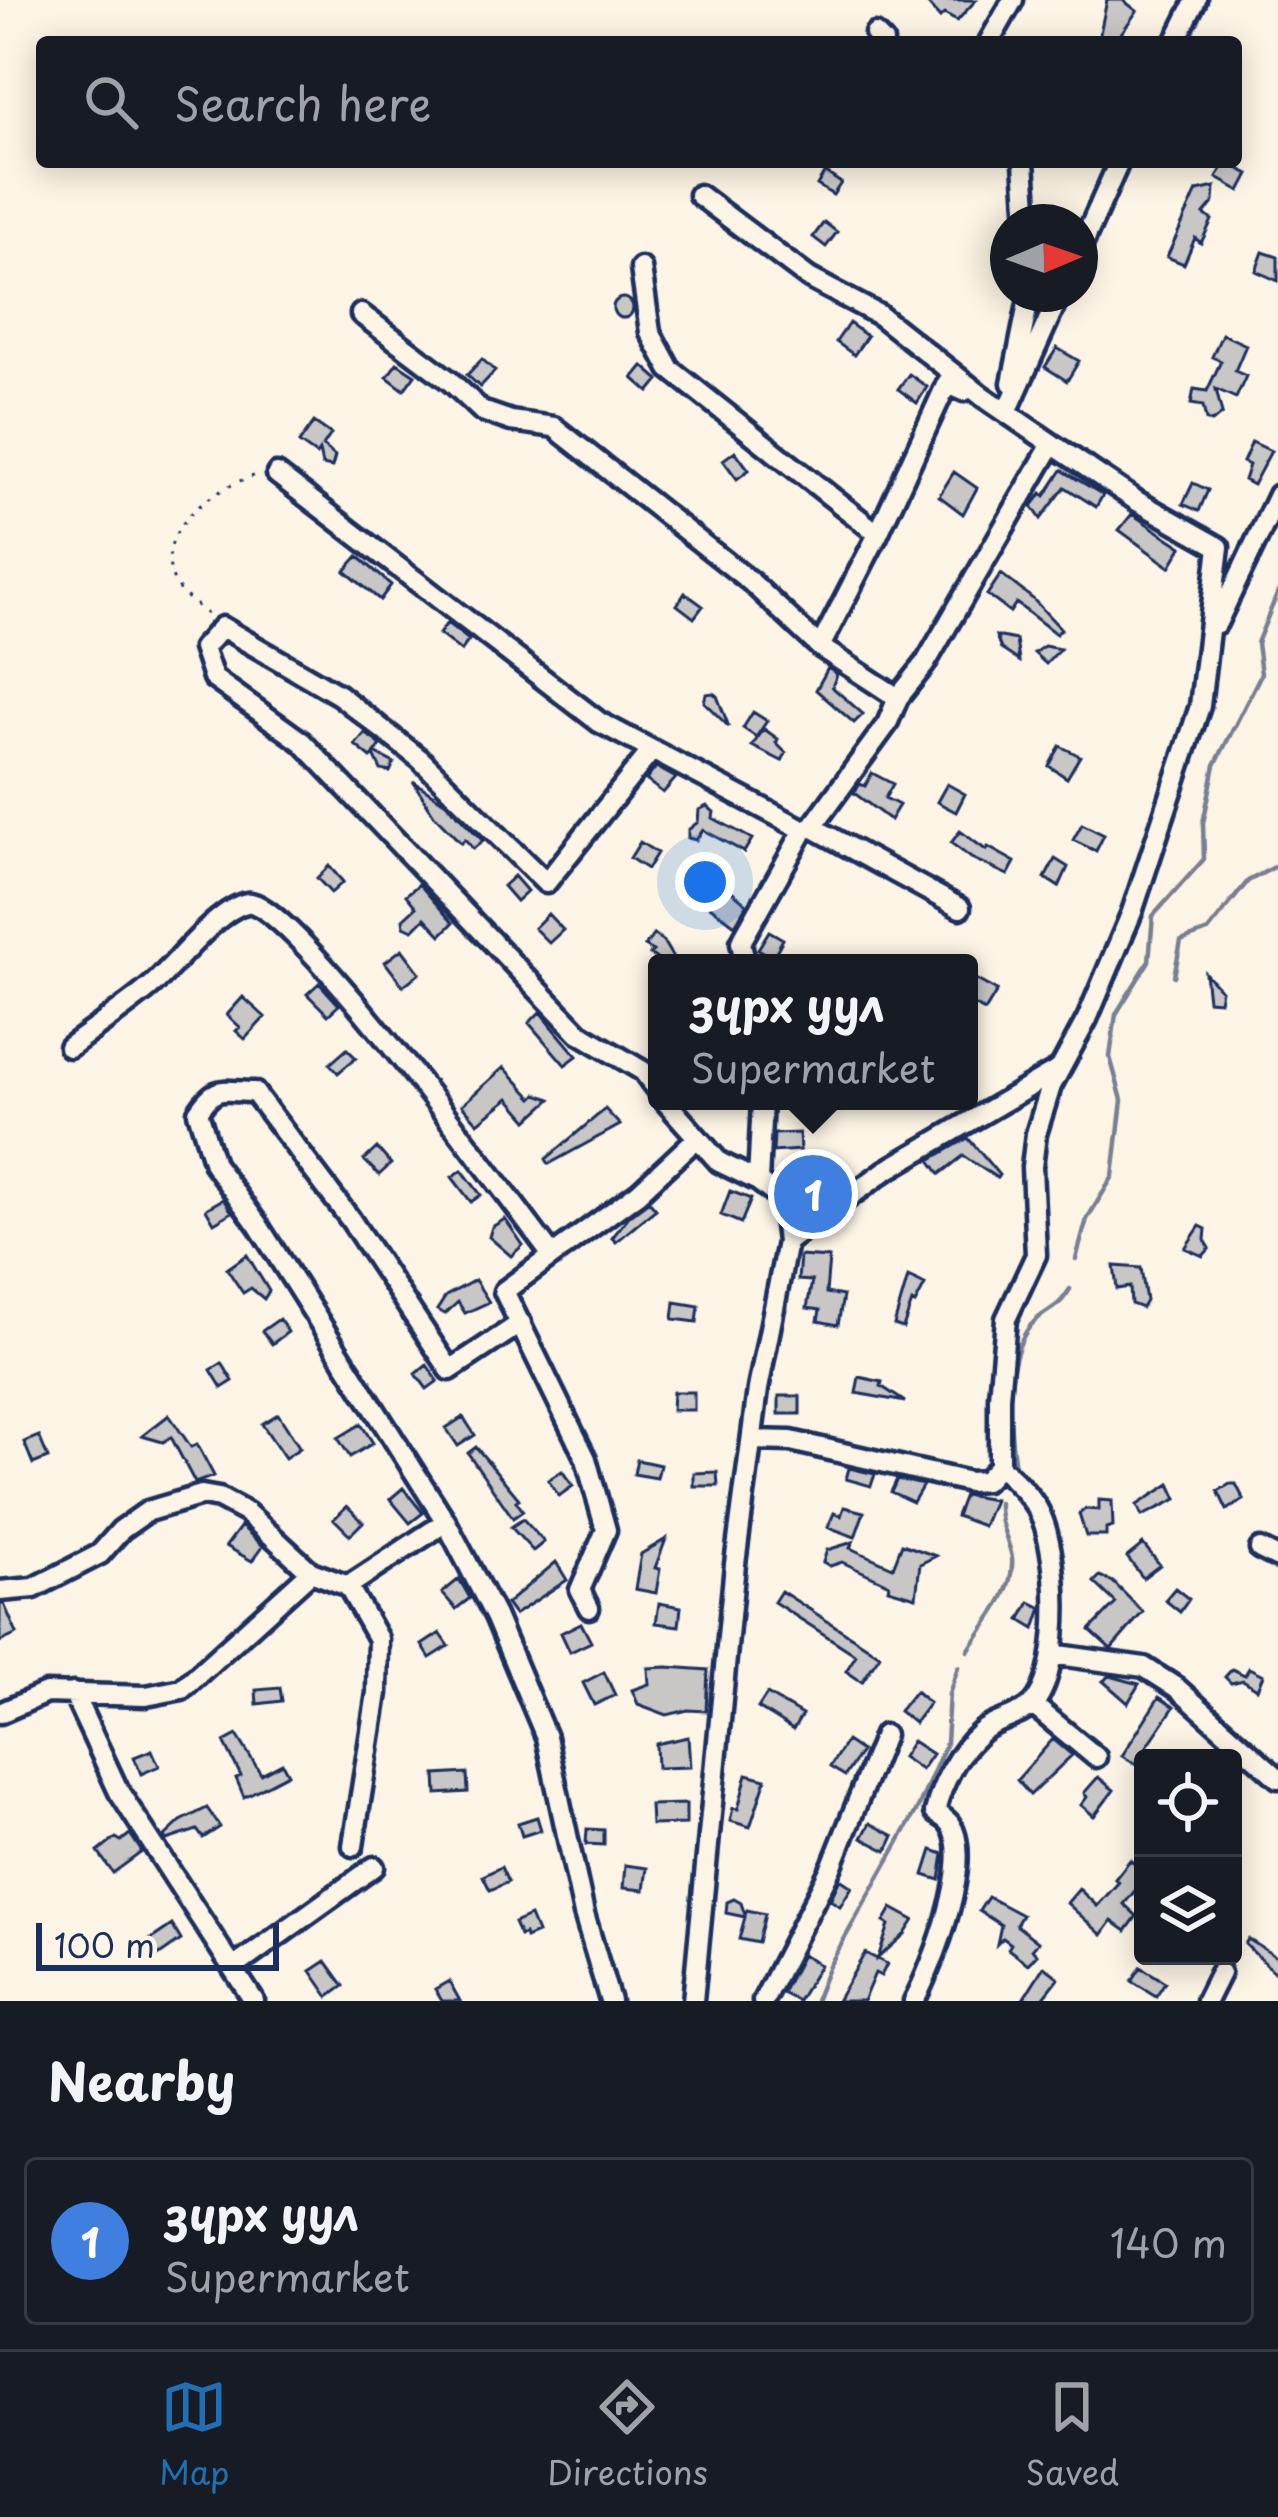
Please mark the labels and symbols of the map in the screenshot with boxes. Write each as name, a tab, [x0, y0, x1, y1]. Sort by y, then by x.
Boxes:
north arrow	[990, 204, 1098, 312]
your location	[675, 852, 735, 912]
pin: 1	[774, 1149, 852, 1239]
scale bar	[36, 1917, 279, 1970]

